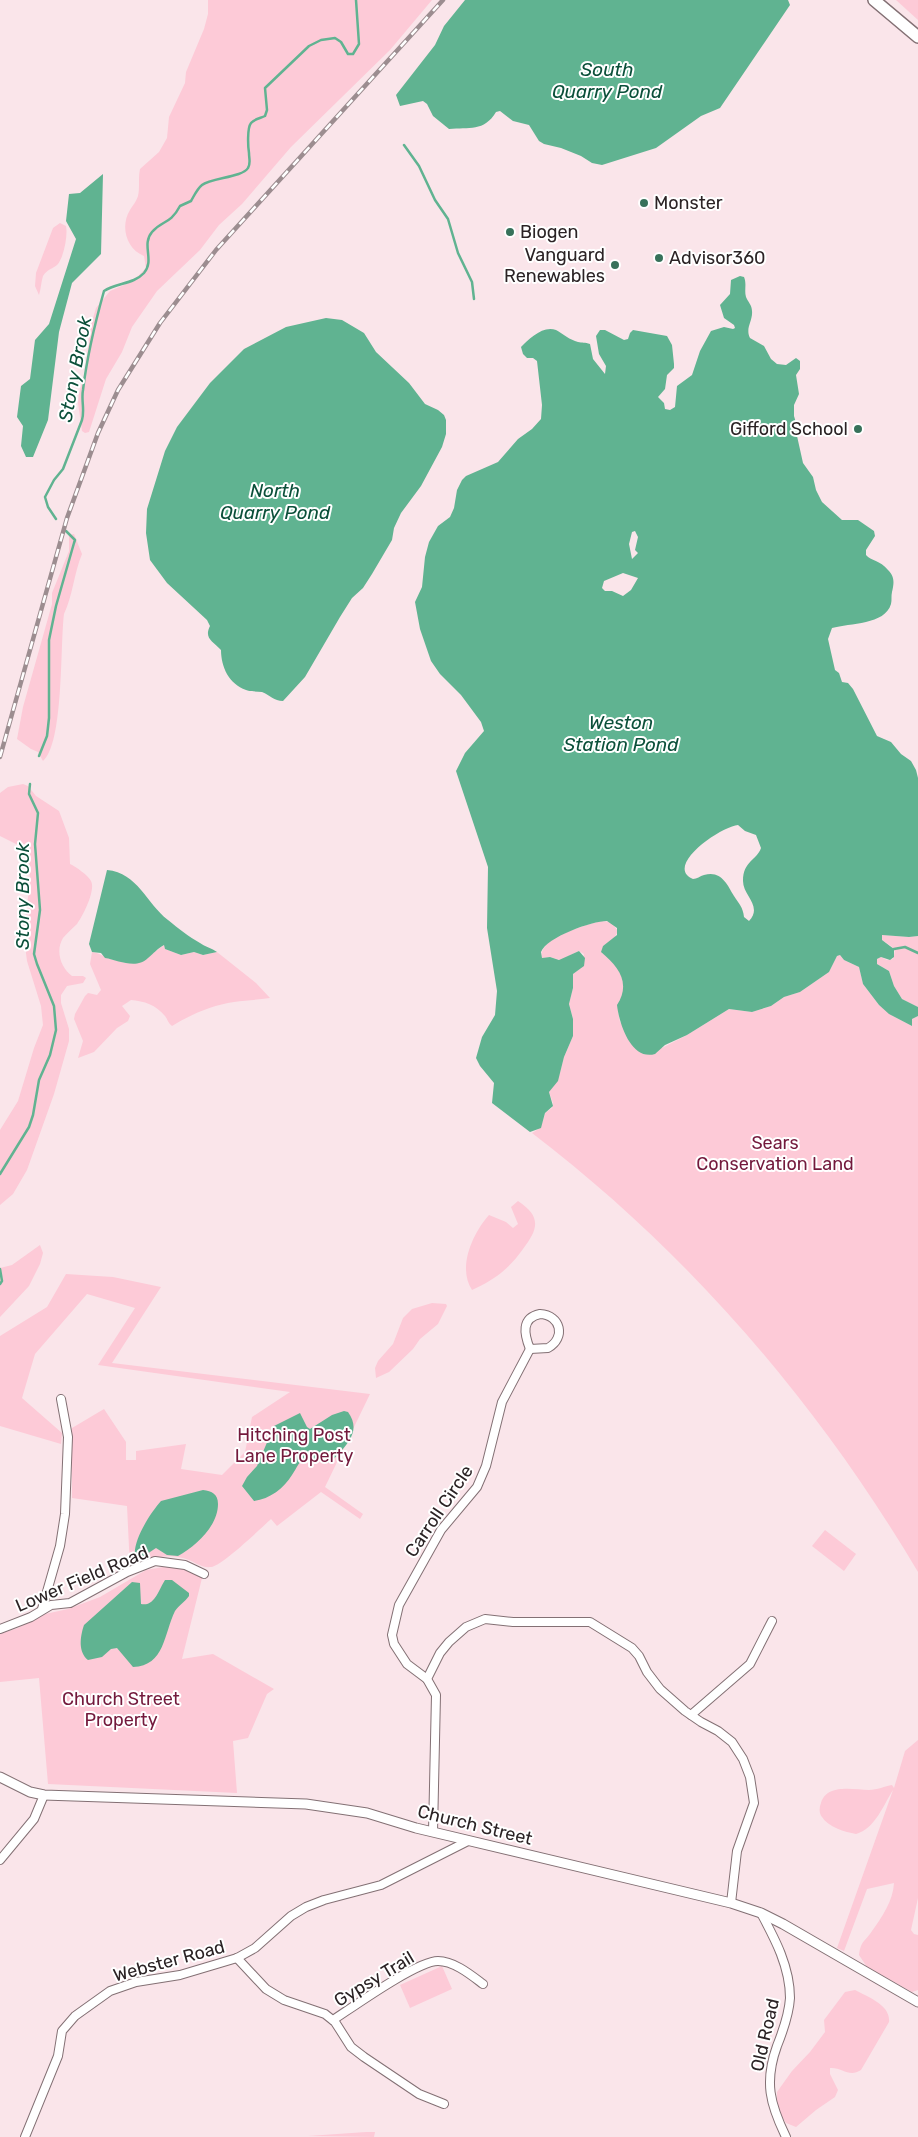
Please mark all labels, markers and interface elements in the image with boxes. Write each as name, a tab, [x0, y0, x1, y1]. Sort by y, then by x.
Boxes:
water label: South Quarry Pond	[552, 58, 663, 103]
place label: Monster	[654, 192, 723, 214]
marker: Monster	[638, 197, 650, 209]
place label: Biogen	[520, 221, 578, 243]
marker: Biogen	[504, 226, 516, 238]
place label: Vanguard Renewables	[504, 244, 605, 287]
place label: Advisor360	[669, 247, 765, 269]
marker: Advisor360	[653, 252, 665, 264]
marker: Vanguard Renewables	[609, 259, 621, 271]
water label: Stony Brook	[53, 314, 97, 424]
place label: Gifford School	[730, 418, 848, 440]
marker: Gifford School	[852, 423, 864, 435]
water label: North Quarry Pond	[220, 479, 331, 524]
water label: Weston Station Pond	[563, 711, 679, 756]
water label: Stony Brook	[11, 842, 34, 950]
park label: Sears Conservation Land	[696, 1132, 854, 1175]
park label: Hitching Post Lane Property	[235, 1424, 353, 1467]
street label: Carroll Circle	[400, 1461, 478, 1561]
street label: Lower Field Road	[12, 1541, 152, 1617]
park label: Church Street Property	[62, 1688, 180, 1731]
street label: Church Street	[415, 1800, 535, 1850]
street label: Webster Road	[111, 1936, 227, 1986]
street label: Gypsy Trail	[330, 1947, 418, 2011]
street label: Old Road	[746, 1996, 784, 2074]

